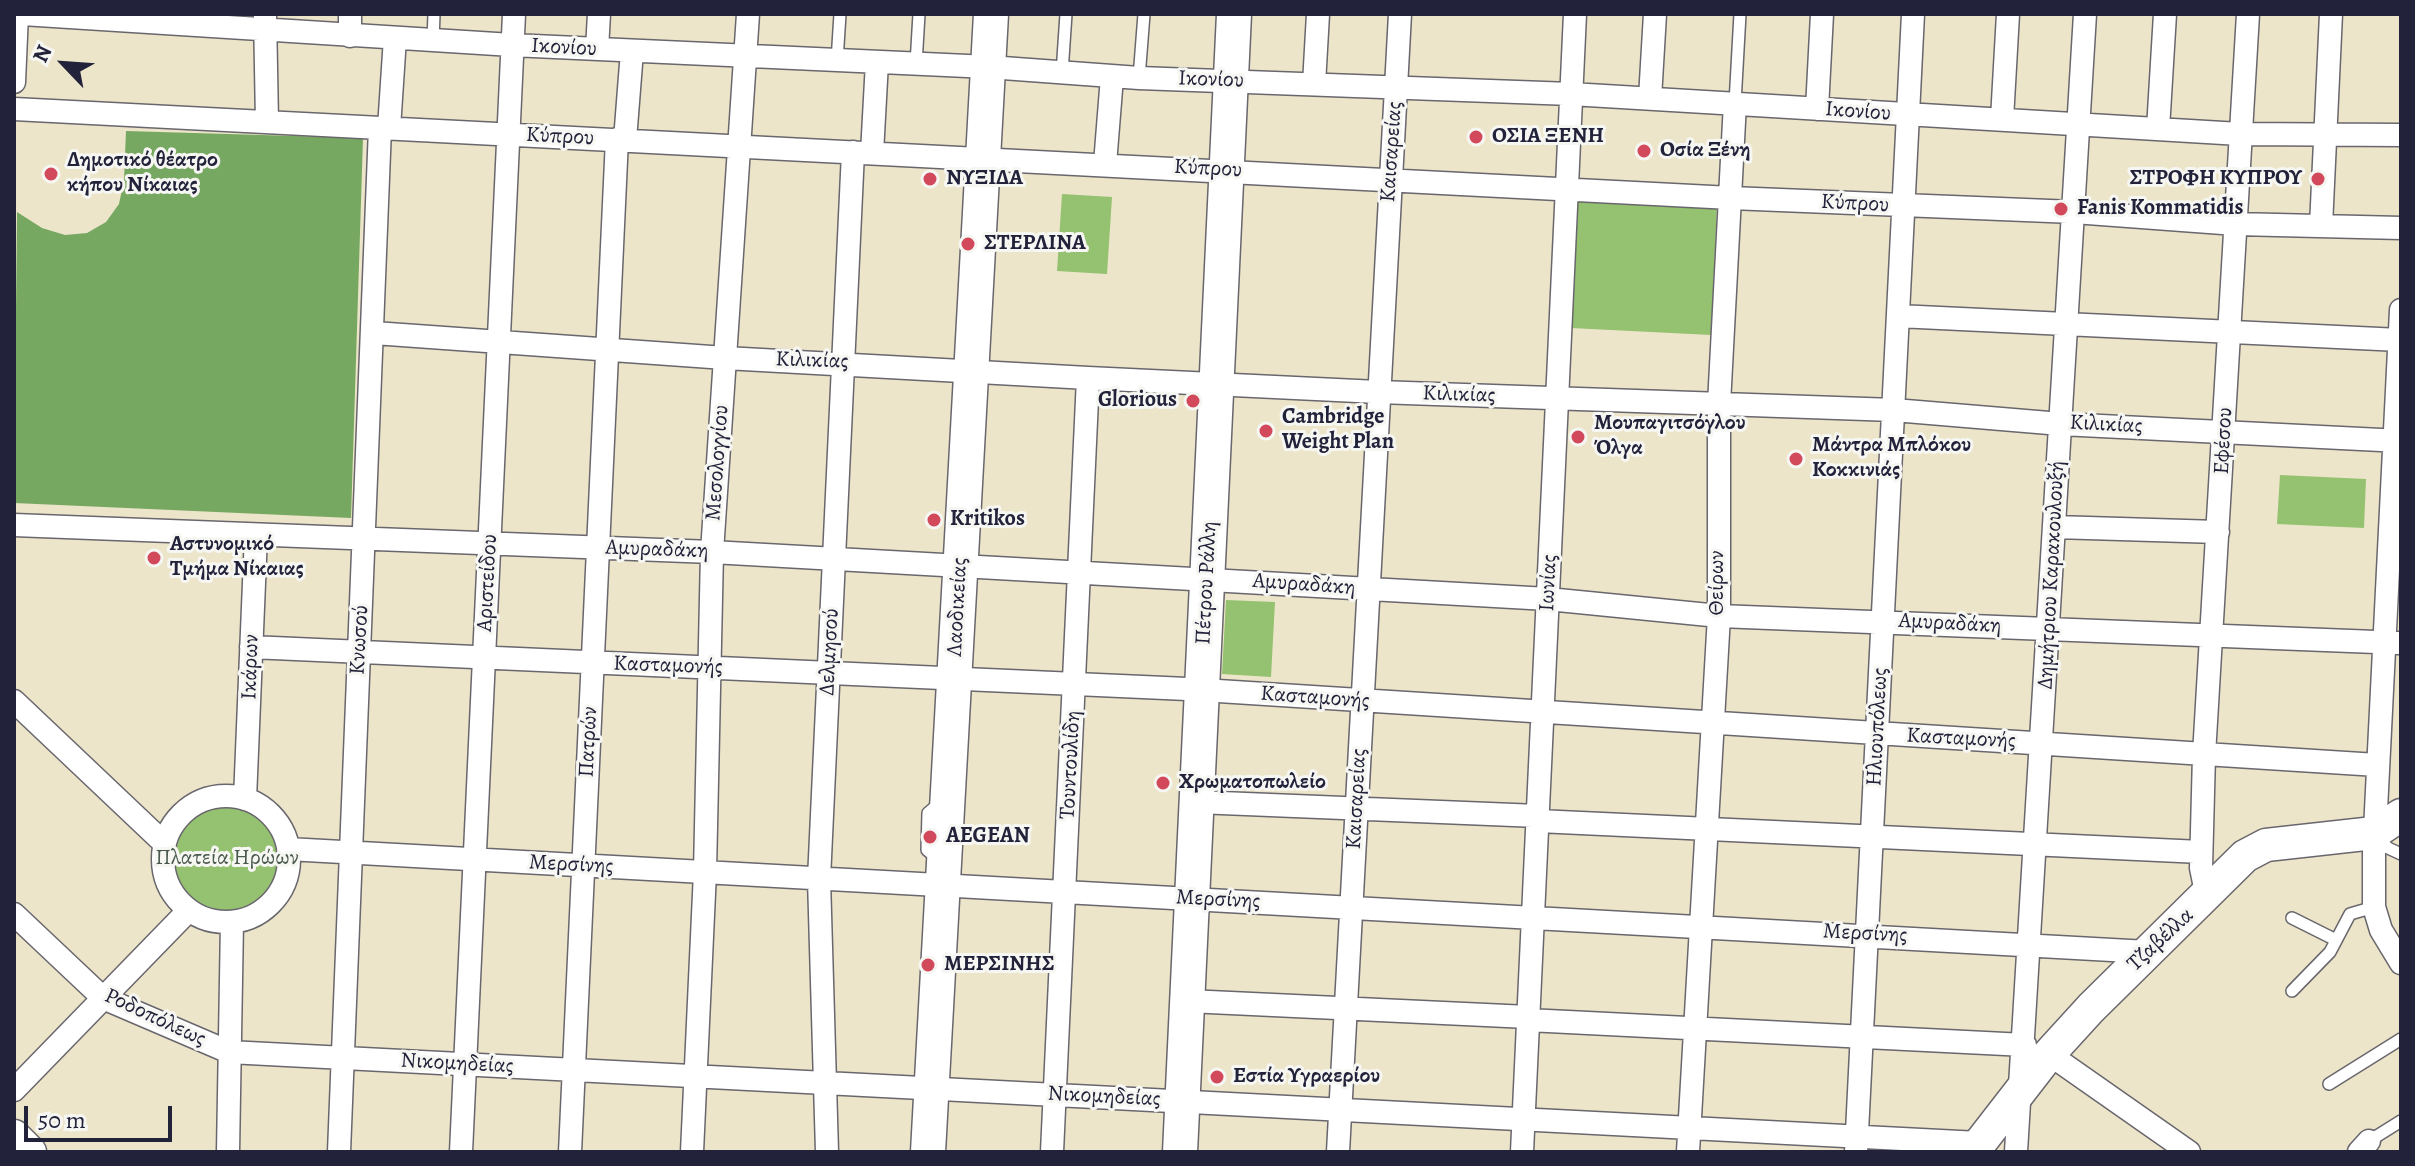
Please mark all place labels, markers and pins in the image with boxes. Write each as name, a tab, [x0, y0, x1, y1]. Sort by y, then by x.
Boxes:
place label: ΟΣΙΑ ΞΕΝΗ	[1492, 124, 1604, 150]
marker: ΟΣΙΑ ΞΕΝΗ	[1467, 128, 1485, 146]
place label: Οσία Ξένη	[1660, 138, 1751, 164]
marker: Οσία Ξένη	[1635, 142, 1653, 160]
place label: Δημοτικό θέατρο κήπου Νίκαιας	[67, 148, 218, 200]
marker: Δημοτικό θέατρο κήπου Νίκαιας	[42, 165, 60, 183]
place label: ΝΥΞΙΔΑ	[946, 166, 1023, 192]
place label: ΣΤΡΟΦΗ ΚΥΠΡΟΥ	[2130, 166, 2302, 192]
marker: ΝΥΞΙΔΑ	[921, 170, 939, 188]
marker: ΣΤΡΟΦΗ ΚΥΠΡΟΥ	[2309, 170, 2327, 188]
place label: Fanis Kommatidis	[2077, 196, 2243, 222]
marker: Fanis Kommatidis	[2052, 200, 2070, 218]
place label: ΣΤΕΡΛΙΝΑ	[984, 231, 1086, 257]
marker: ΣΤΕΡΛΙΝΑ	[959, 235, 977, 253]
place label: Glorious	[1098, 388, 1177, 414]
marker: Glorious	[1184, 392, 1202, 410]
place label: Cambridge Weight Plan	[1282, 405, 1394, 456]
place label: Μουπαγιτσόγλου Όλγα	[1594, 411, 1746, 462]
marker: Cambridge Weight Plan	[1257, 422, 1275, 440]
marker: Μουπαγιτσόγλου Όλγα	[1569, 428, 1587, 446]
place label: Μάντρα Μπλόκου Κοκκινιάς	[1812, 433, 1971, 484]
marker: Μάντρα Μπλόκου Κοκκινιάς	[1787, 450, 1805, 468]
place label: Kritikos	[950, 507, 1025, 533]
marker: Kritikos	[925, 511, 943, 529]
place label: Αστυνομικό Τμήμα Νίκαιας	[170, 532, 304, 584]
marker: Αστυνομικό Τμήμα Νίκαιας	[145, 549, 163, 567]
place label: Χρωματοπωλείο	[1179, 770, 1326, 796]
marker: Χρωματοπωλείο	[1154, 774, 1172, 792]
place label: AEGEAN	[946, 824, 1030, 850]
marker: AEGEAN	[921, 828, 939, 846]
place label: ΜΕΡΣΙΝΗΣ	[944, 952, 1055, 978]
marker: ΜΕΡΣΙΝΗΣ	[919, 956, 937, 974]
place label: Εστία Υγραερίου	[1233, 1064, 1380, 1090]
marker: Εστία Υγραερίου	[1208, 1068, 1226, 1086]

